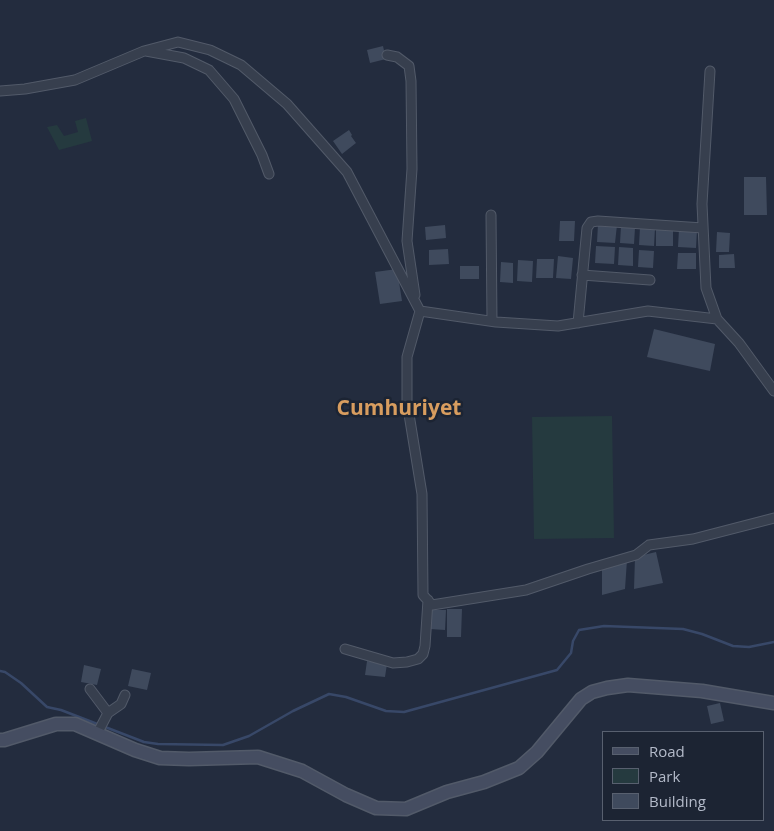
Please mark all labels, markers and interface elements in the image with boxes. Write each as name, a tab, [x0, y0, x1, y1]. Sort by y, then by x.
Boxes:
district label: Cumhuriyet	[337, 396, 461, 422]
legend	[602, 731, 764, 821]
text: Road	[649, 741, 685, 761]
text: Park	[649, 766, 680, 786]
text: Building	[649, 791, 706, 811]

